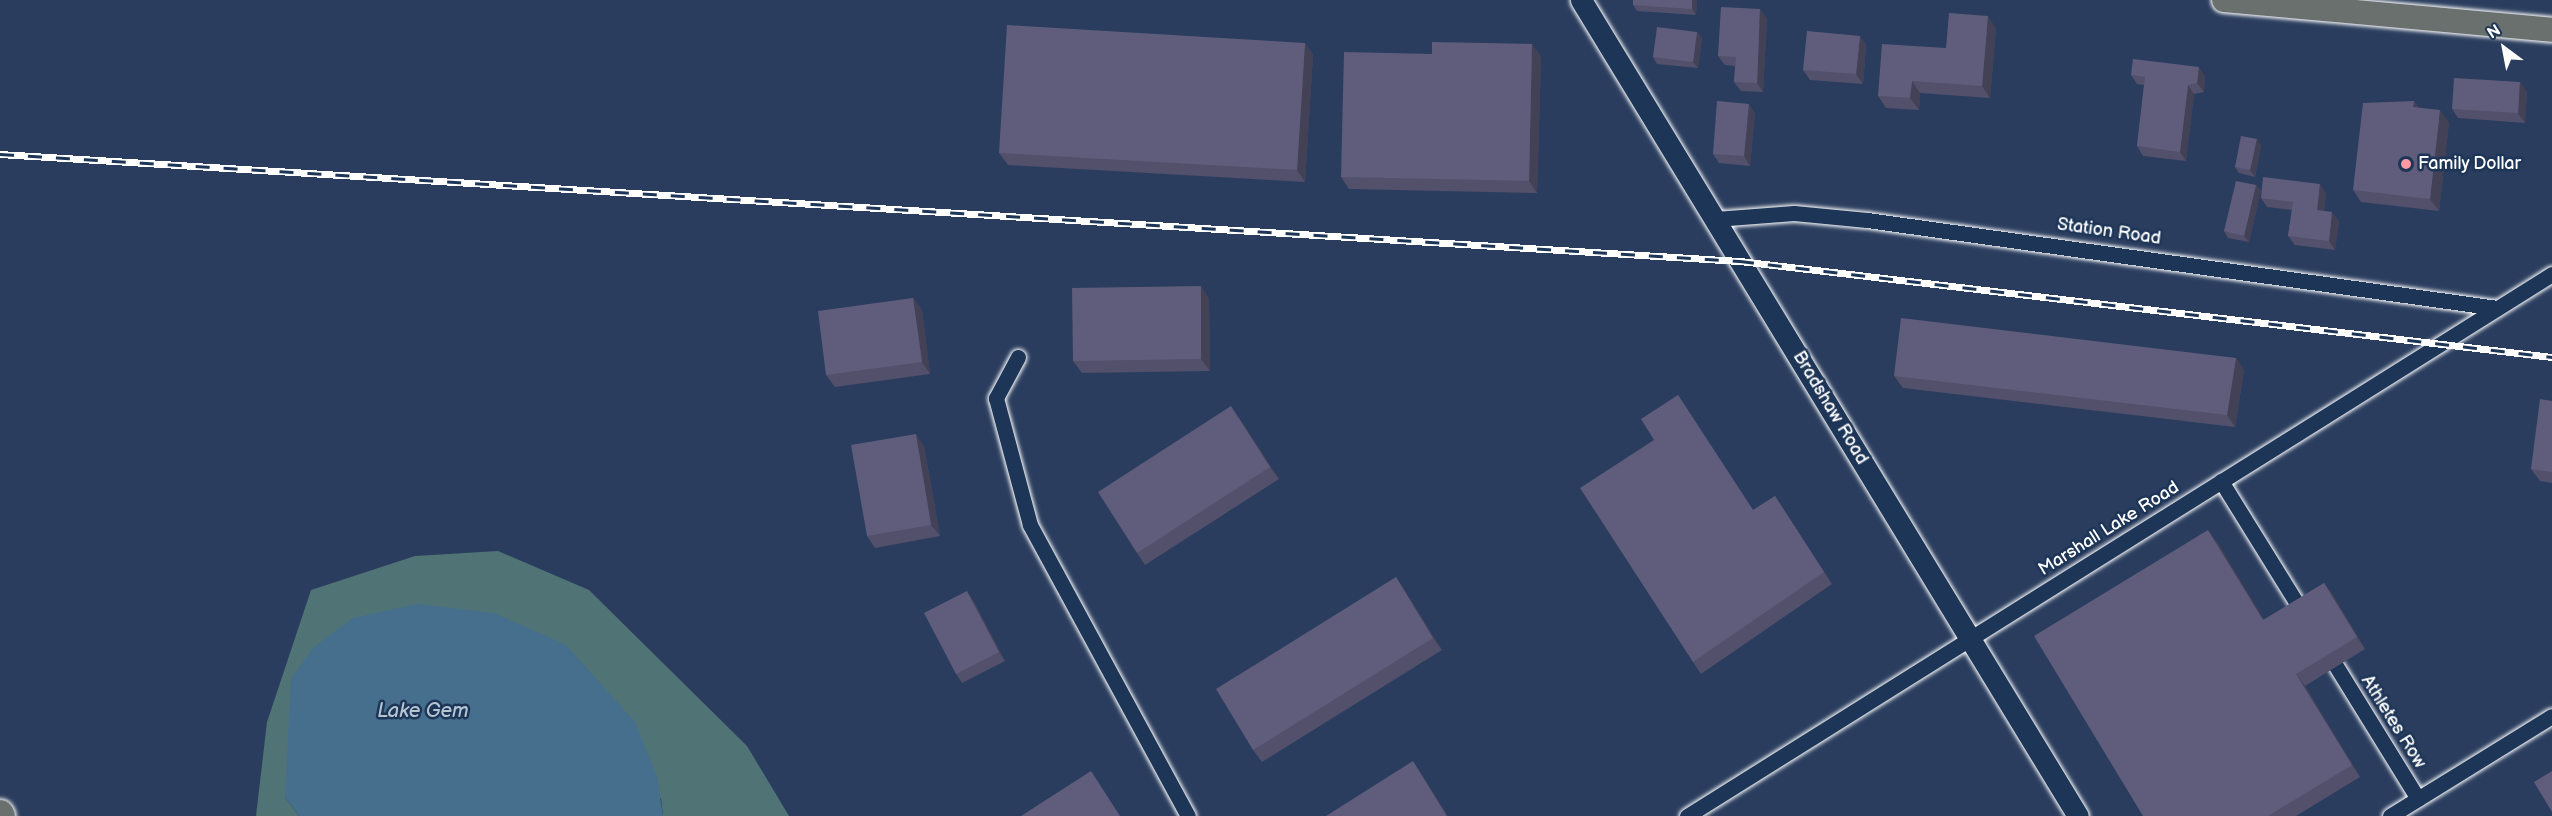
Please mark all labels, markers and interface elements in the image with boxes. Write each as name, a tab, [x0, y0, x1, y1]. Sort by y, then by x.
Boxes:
north arrow	[2474, 18, 2534, 78]
text: N	[2484, 21, 2504, 44]
place label: Family Dollar	[2418, 153, 2522, 175]
marker: Family Dollar	[2399, 157, 2413, 171]
street label: Station Road	[2056, 214, 2162, 250]
street label: Bradshaw Road	[1788, 347, 1872, 469]
street label: Marshall Lake Road	[2035, 477, 2183, 581]
street label: Athletes Row	[2356, 672, 2430, 772]
water label: Lake Gem	[377, 699, 469, 723]

